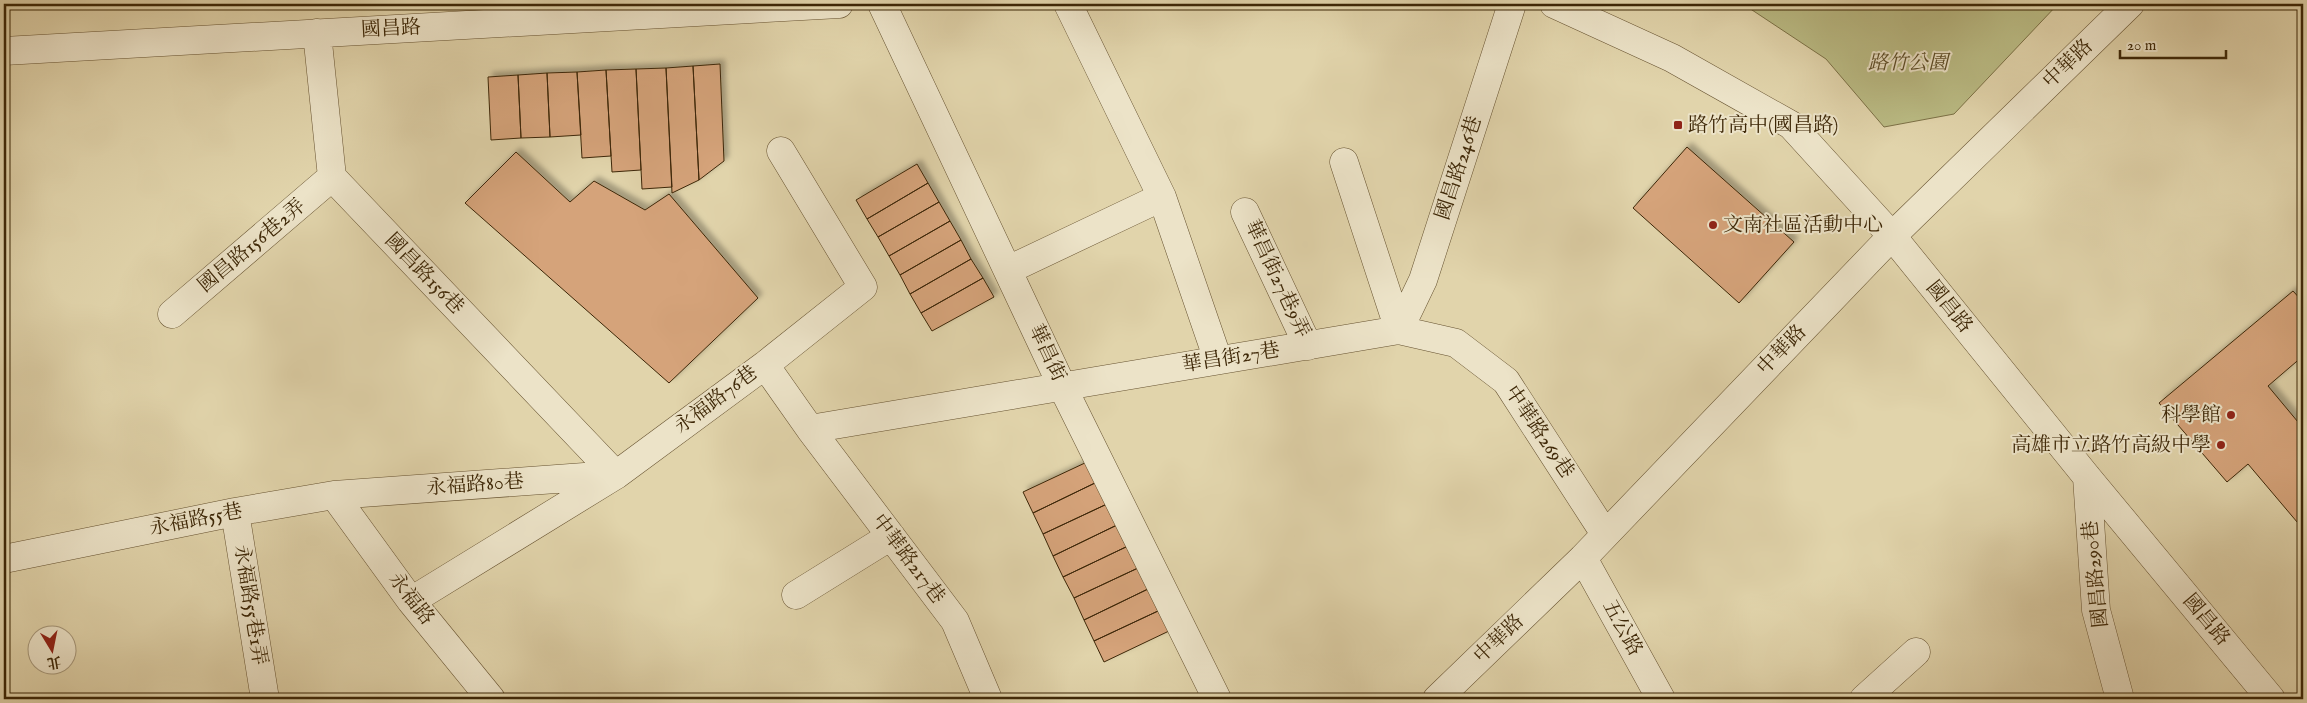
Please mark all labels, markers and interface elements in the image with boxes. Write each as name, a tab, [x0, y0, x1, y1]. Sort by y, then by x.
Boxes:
street label: 國昌路	[360, 15, 422, 43]
scale bar	[2120, 28, 2226, 60]
street label: 中華路	[2038, 34, 2098, 94]
text: 20 m	[2127, 36, 2157, 55]
park label: 路竹公園	[1868, 51, 1951, 76]
street label: 國昌路246巷	[1430, 113, 1488, 223]
place label: 路竹高中(國昌路)	[1688, 113, 1838, 138]
marker: 路竹高中(國昌路)	[1672, 119, 1684, 131]
street label: 國昌路156巷2弄	[193, 194, 311, 298]
place label: 文南社區活動中心	[1723, 213, 1883, 238]
street label: 華昌街27巷9弄	[1239, 216, 1315, 342]
marker: 文南社區活動中心	[1707, 219, 1719, 231]
street label: 國昌路156巷	[379, 228, 469, 320]
street label: 國昌路	[1920, 276, 1978, 338]
street label: 中華路	[1752, 320, 1812, 380]
street label: 華昌街	[1023, 321, 1071, 385]
street label: 華昌街27巷	[1180, 338, 1282, 378]
street label: 永福路76巷	[669, 361, 763, 439]
street label: 中華路269巷	[1499, 381, 1579, 483]
place label: 科學館	[2161, 403, 2221, 428]
marker: 科學館	[2225, 409, 2237, 421]
place label: 高雄市立路竹高級中學	[2011, 433, 2211, 458]
marker: 高雄市立路竹高級中學	[2215, 439, 2227, 451]
street label: 永福路80巷	[425, 469, 525, 501]
street label: 永福路55巷	[147, 499, 245, 541]
street label: 中華路217巷	[866, 509, 950, 609]
street label: 國昌路290巷	[2078, 519, 2114, 629]
street label: 永福路55巷1弄	[228, 543, 272, 667]
street label: 永福路	[383, 568, 439, 630]
street label: 國昌路	[2177, 589, 2235, 651]
street label: 五公路	[1597, 596, 1647, 660]
street label: 中華路	[1469, 609, 1529, 669]
north arrow	[28, 626, 78, 676]
text: 北	[46, 652, 63, 672]

